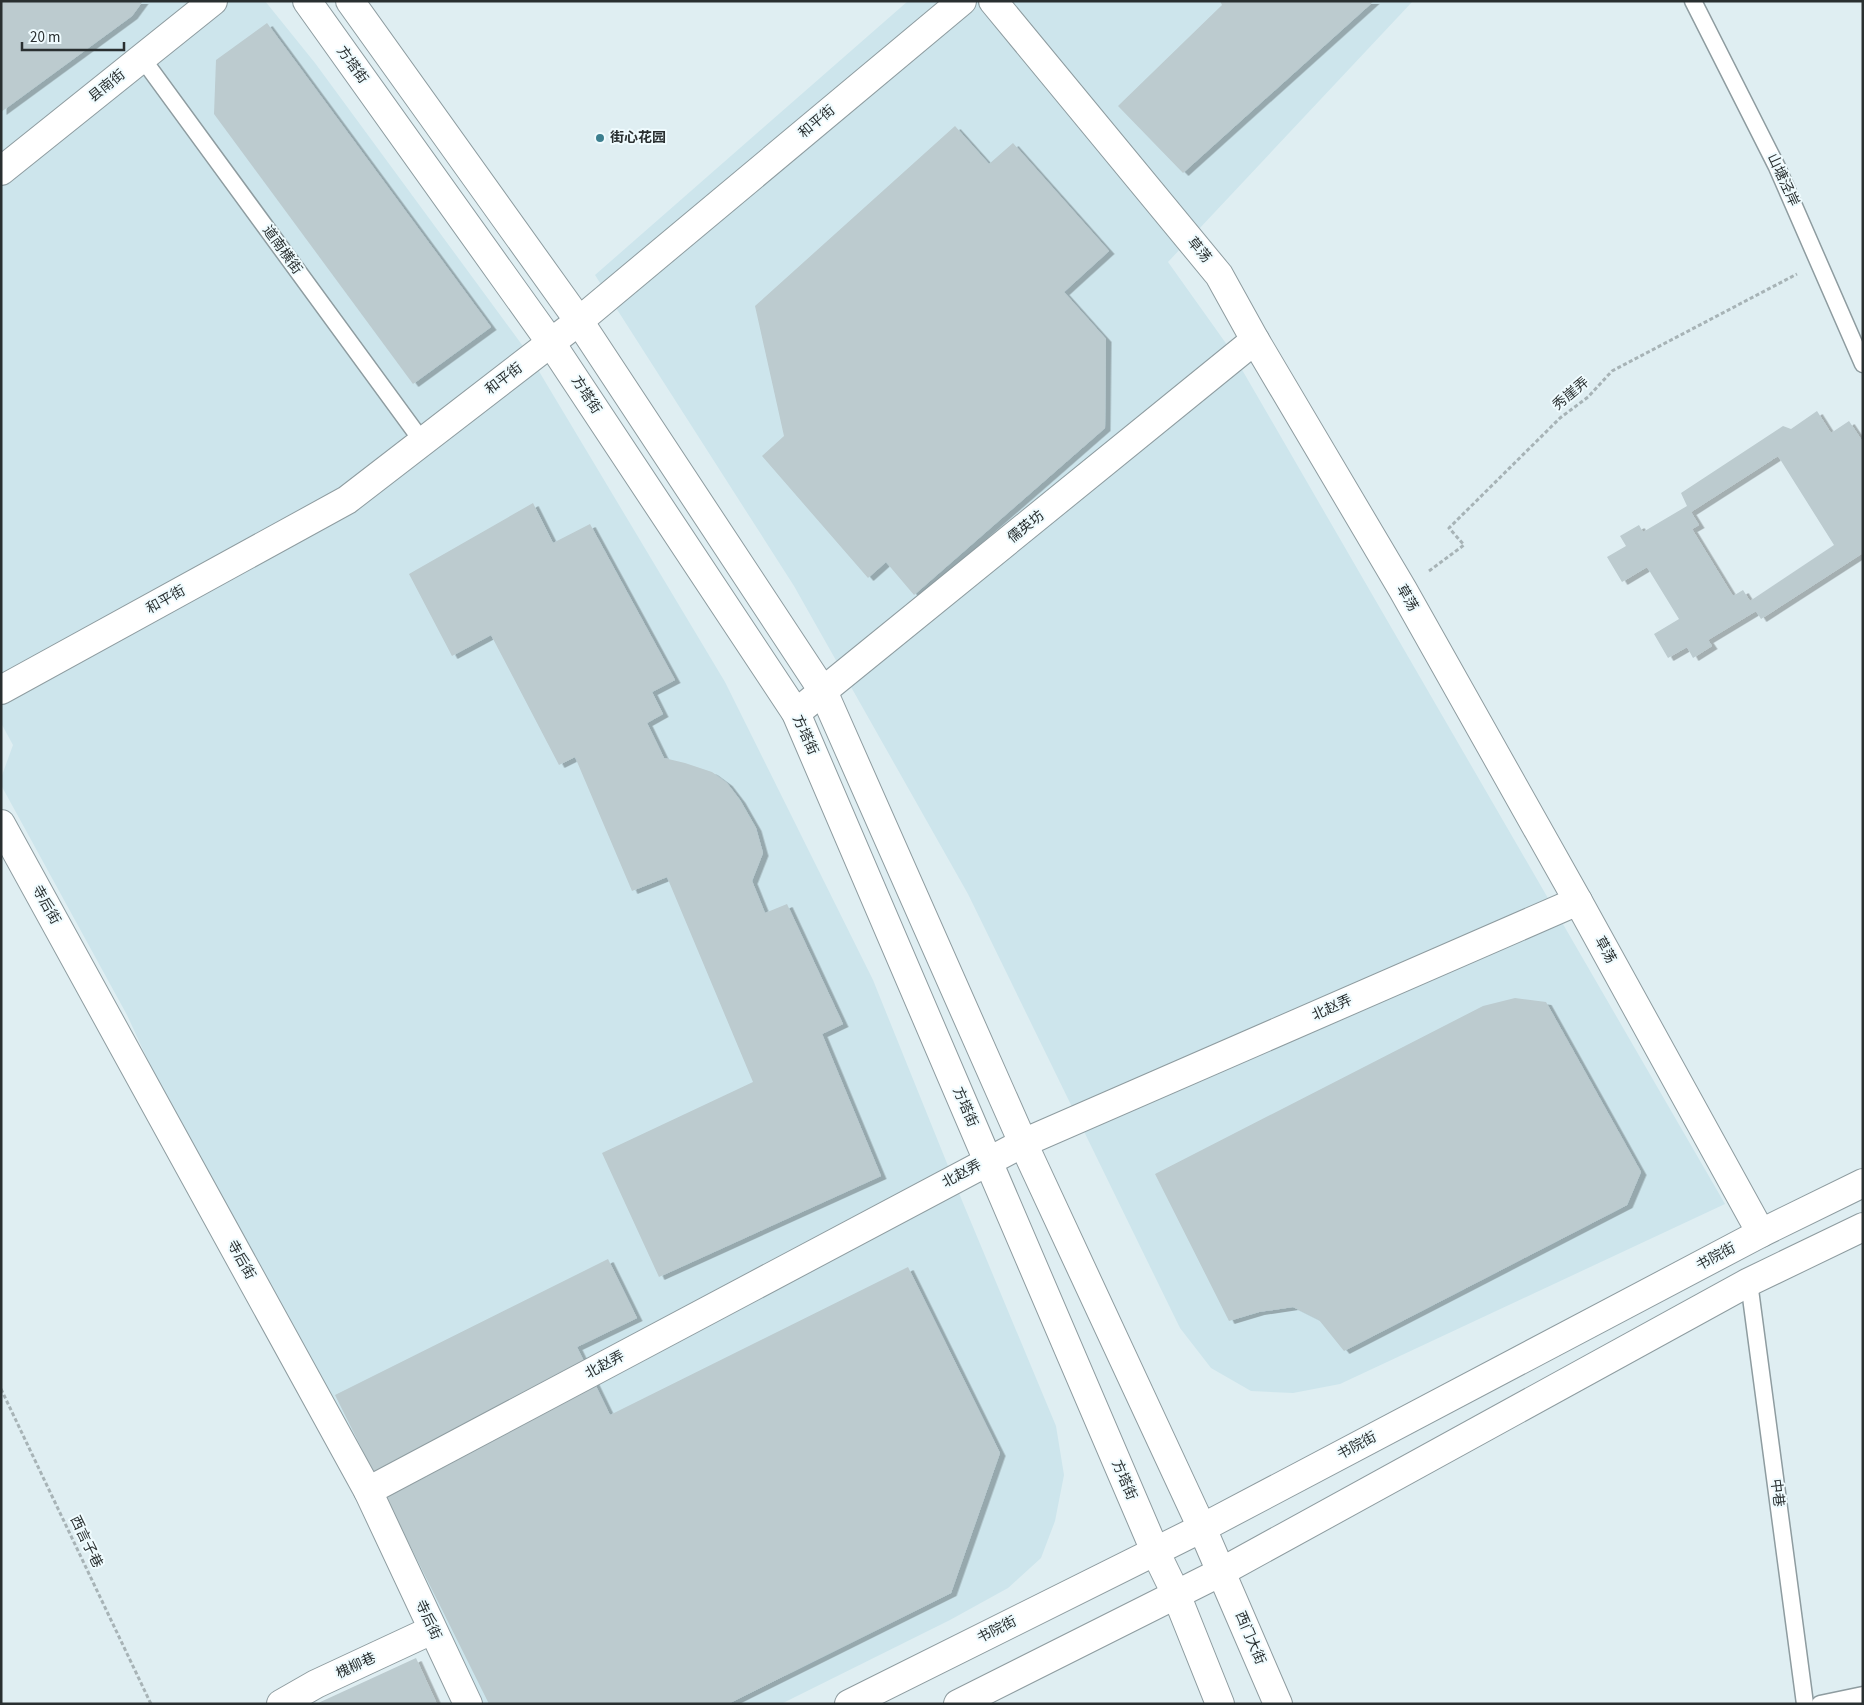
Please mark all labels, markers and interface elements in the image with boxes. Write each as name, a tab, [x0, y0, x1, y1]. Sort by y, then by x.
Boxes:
scale bar	[22, 20, 125, 52]
text: 20 m	[30, 27, 60, 48]
street label: 方塔街	[332, 42, 372, 88]
street label: 县南街	[84, 65, 130, 107]
street label: 和平街	[794, 101, 840, 143]
place label: 街心花园	[610, 128, 666, 148]
marker: 街心花园	[594, 132, 606, 144]
street label: 山塘泾岸	[1762, 150, 1804, 210]
street label: 道南横街	[257, 221, 307, 279]
street label: 草荡	[1182, 233, 1216, 267]
street label: 和平街	[481, 358, 527, 400]
street label: 方塔街	[566, 372, 606, 418]
street label: 秀崖弄	[1548, 373, 1594, 415]
street label: 儒英坊	[1003, 506, 1049, 548]
street label: 和平街	[143, 581, 189, 619]
street label: 草荡	[1391, 581, 1423, 615]
street label: 方塔街	[787, 712, 823, 758]
street label: 寺后街	[27, 882, 65, 928]
street label: 草荡	[1589, 933, 1621, 967]
street label: 北赵弄	[1309, 990, 1355, 1026]
street label: 方塔街	[948, 1084, 982, 1130]
street label: 北赵弄	[939, 1155, 985, 1193]
street label: 寺后街	[222, 1237, 260, 1283]
street label: 书院街	[1693, 1238, 1739, 1276]
street label: 北赵弄	[582, 1346, 628, 1384]
street label: 书院街	[1334, 1427, 1380, 1465]
street label: 方塔街	[1107, 1457, 1141, 1503]
street label: 中巷	[1765, 1478, 1789, 1508]
street label: 西言子巷	[65, 1512, 107, 1572]
street label: 寺后街	[410, 1597, 446, 1643]
street label: 西门大街	[1230, 1608, 1270, 1668]
street label: 书院街	[974, 1612, 1020, 1648]
street label: 槐柳巷	[333, 1648, 379, 1684]

